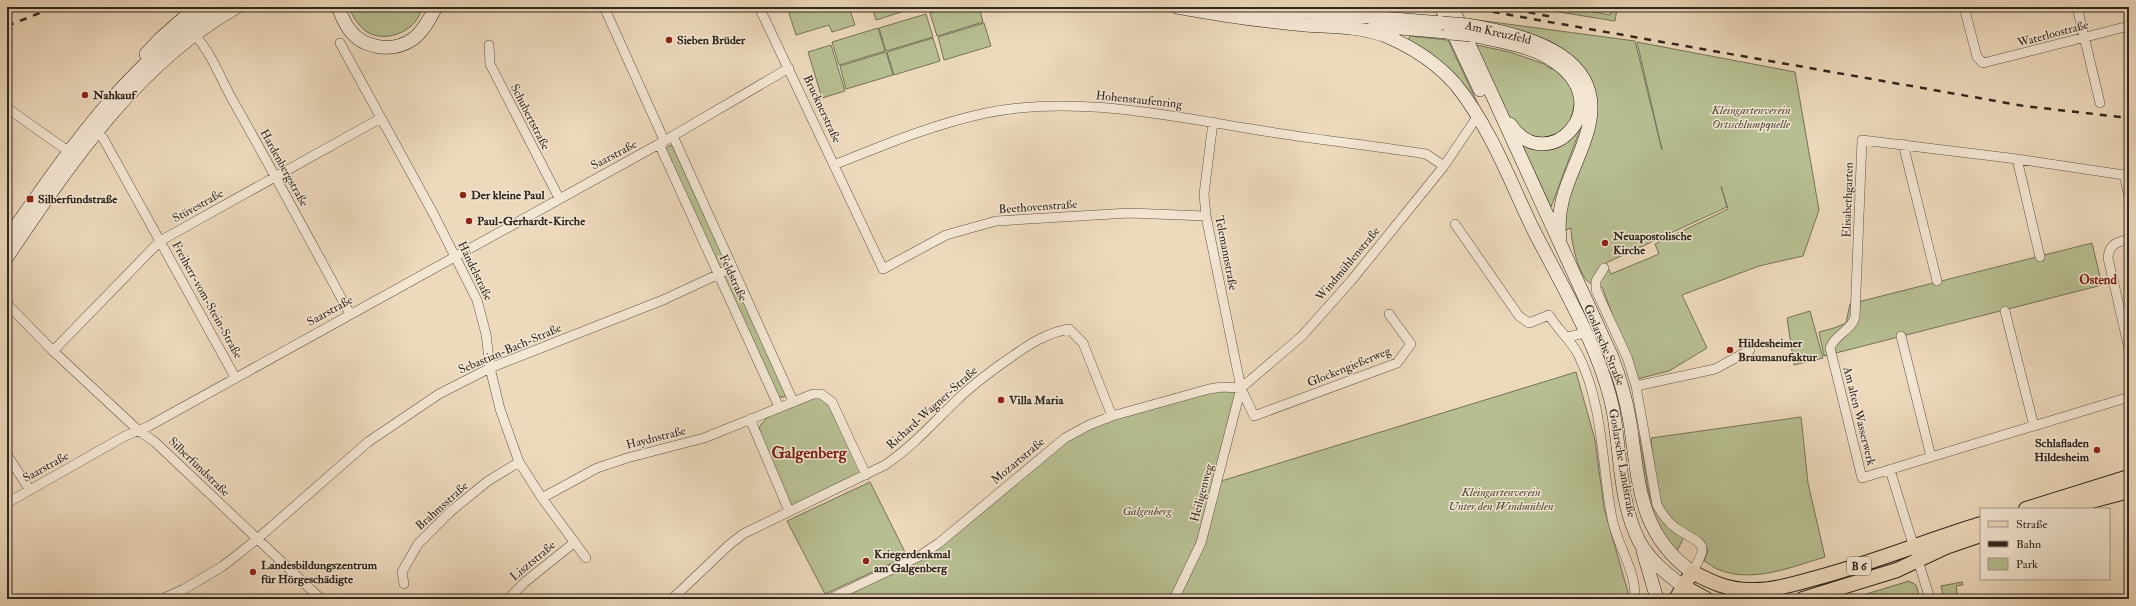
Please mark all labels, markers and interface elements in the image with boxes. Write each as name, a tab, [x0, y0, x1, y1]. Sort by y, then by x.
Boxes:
street label: Waterloostraße	[2015, 17, 2090, 51]
street label: Am Kreuzfeld	[1463, 18, 1532, 48]
place label: Sieben Brüder	[677, 33, 746, 48]
marker: Sieben Brüder	[664, 35, 674, 45]
street label: Brucknerstraße	[800, 72, 844, 146]
street label: Schubertstraße	[507, 81, 553, 153]
place label: Nahkauf	[92, 88, 137, 103]
street label: Hohenstaufenring	[1095, 88, 1184, 112]
marker: Nahkauf	[80, 90, 90, 100]
park label: Kleingartenverein Ortsschlumpquelle	[1710, 103, 1791, 132]
street label: Hardenbergstraße	[257, 127, 311, 209]
street label: Saarstraße	[588, 137, 640, 173]
street label: Elisabethgarten	[1839, 162, 1857, 238]
street label: Stüvestraße	[170, 186, 226, 226]
place label: Der kleine Paul	[471, 188, 545, 203]
marker: Der kleine Paul	[458, 190, 468, 200]
place label: Silberfundstraße	[38, 192, 118, 207]
marker: Silberfundstraße	[25, 194, 35, 204]
street label: Beethovenstraße	[998, 197, 1078, 217]
place label: Paul-Gerhardt-Kirche	[477, 214, 586, 229]
street label: Telemannstraße	[1211, 214, 1241, 292]
marker: Paul-Gerhardt-Kirche	[464, 216, 474, 226]
street label: Windmühlenstraße	[1312, 224, 1383, 305]
place label: Neuapostolische Kirche	[1612, 229, 1693, 258]
marker: Neuapostolische Kirche	[1600, 238, 1610, 248]
street label: Freiherr-vom-Stein-Straße	[168, 239, 246, 361]
street label: Händelstraße	[454, 239, 496, 303]
street label: Feldstraße	[716, 252, 750, 304]
district label: Ostend	[2079, 272, 2117, 288]
street label: Saarstraße	[305, 292, 355, 330]
street label: Goslarsche Straße	[1580, 302, 1628, 388]
street label: Sebastian-Bach-Straße	[456, 321, 564, 377]
place label: Hildesheimer Braumanufaktur	[1738, 336, 1818, 365]
street label: Glockengießerweg	[1305, 343, 1394, 391]
marker: Hildesheimer Braumanufaktur	[1725, 345, 1735, 355]
street label: Richard-Wagner-Straße	[883, 363, 981, 453]
street label: Am alten Wasserwerk	[1839, 364, 1879, 467]
place label: Villa Maria	[1008, 393, 1064, 408]
marker: Villa Maria	[996, 395, 1006, 405]
street label: Goslarsche Landstraße	[1605, 408, 1639, 518]
street label: Haydnstraße	[625, 423, 687, 453]
street label: Silberfundstraße	[165, 434, 233, 500]
street label: Mozartstraße	[988, 434, 1048, 488]
place label: Schlafladen Hildesheim	[2034, 436, 2090, 465]
district label: Galgenberg	[771, 443, 848, 464]
marker: Schlafladen Hildesheim	[2092, 445, 2102, 455]
street label: Saarstraße	[21, 448, 71, 486]
street label: Heiligenweg	[1187, 461, 1217, 524]
street label: Brahmsstraße	[413, 478, 471, 534]
park label: Kleingartenverein Unter den Windmühlen	[1448, 485, 1554, 514]
park label: Galgenberg	[1122, 504, 1172, 519]
legend	[1980, 508, 2110, 580]
text: Straße	[2016, 517, 2047, 532]
text: Bahn	[2016, 537, 2041, 552]
street label: Lisztstraße	[507, 538, 559, 584]
place label: Kriegerdenkmal am Galgenberg	[874, 547, 951, 576]
marker: Kriegerdenkmal am Galgenberg	[861, 556, 871, 566]
road number: B 6	[1847, 557, 1871, 575]
text: Park	[2016, 557, 2038, 572]
place label: Landesbildungszentrum für Hörgeschädigte	[260, 558, 378, 587]
marker: Landesbildungszentrum für Hörgeschädigte	[248, 567, 258, 577]

